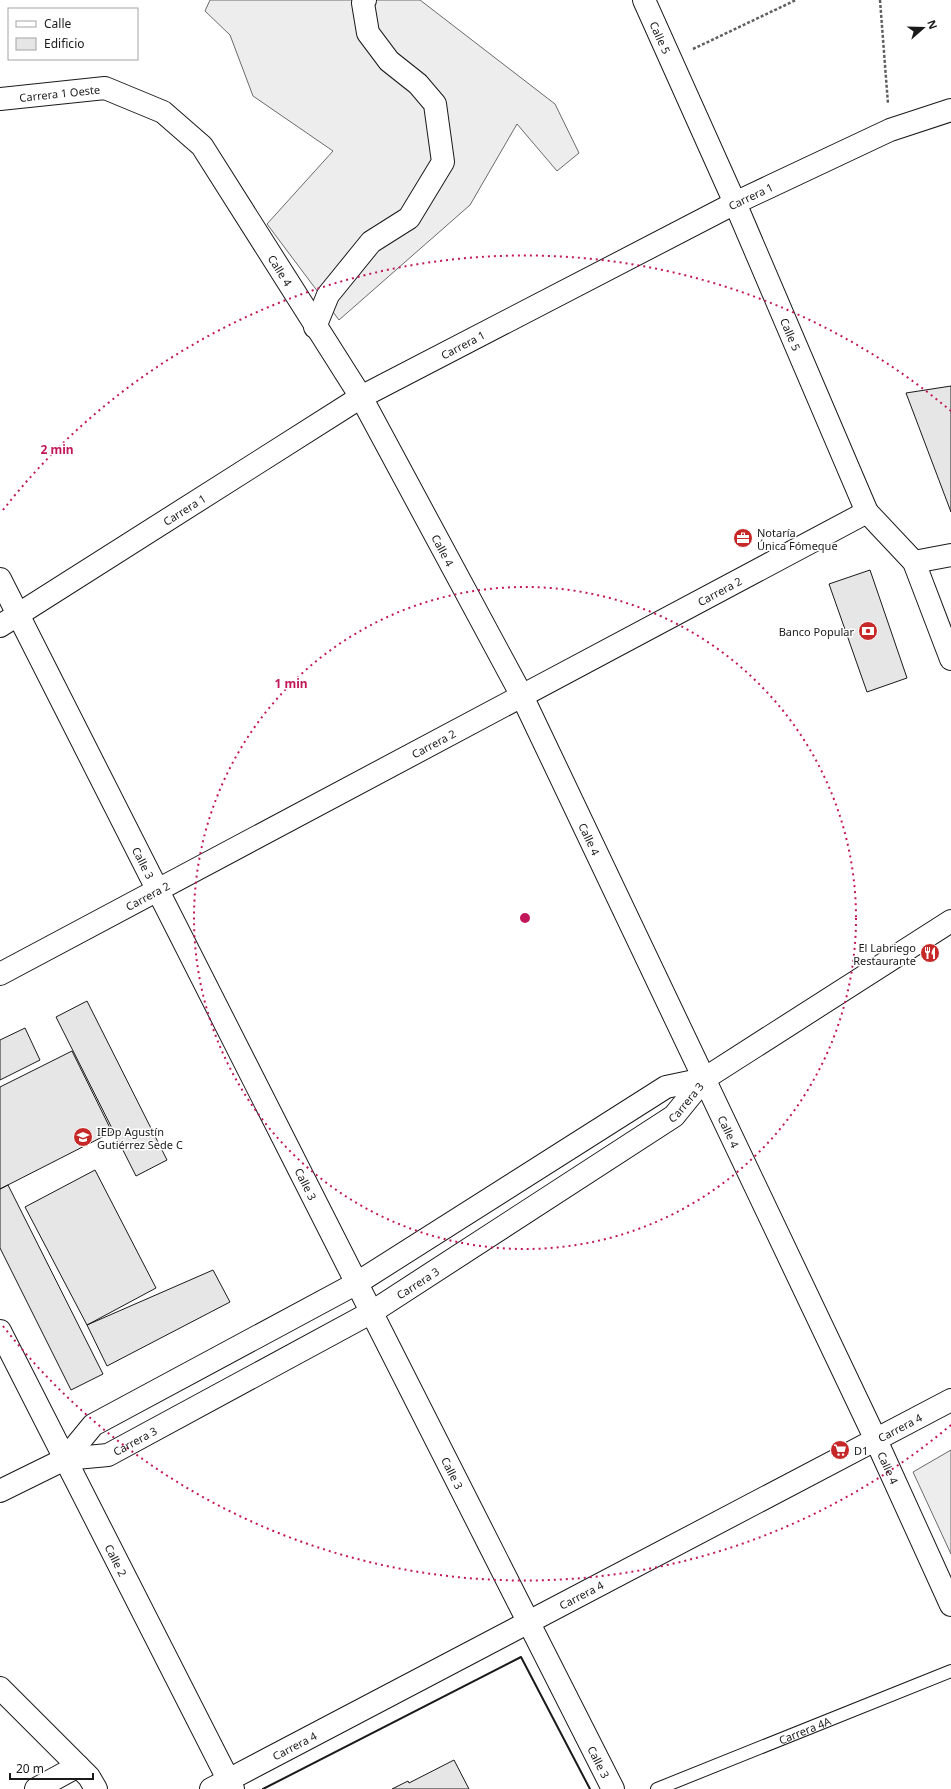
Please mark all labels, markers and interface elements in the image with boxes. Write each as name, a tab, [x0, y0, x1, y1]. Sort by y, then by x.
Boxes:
legend	[8, 8, 138, 60]
north arrow	[903, 8, 943, 48]
text: Calle	[44, 15, 72, 32]
text: N	[924, 18, 941, 31]
street label: Calle 5	[647, 19, 675, 56]
text: Edificio	[44, 35, 85, 52]
street label: Carrera 1 Oeste	[19, 81, 101, 104]
street label: Carrera 1	[726, 179, 775, 213]
street label: Calle 4	[265, 252, 296, 289]
street label: Calle 5	[777, 315, 805, 353]
street label: Carrera 1	[438, 327, 487, 362]
text: 2 min	[40, 441, 74, 458]
street label: Carrera 1	[160, 490, 208, 528]
place label: Notaría Única Fómeque	[757, 525, 838, 553]
office icon: Notaría Única Fómeque	[732, 527, 754, 549]
street label: Calle 4	[429, 531, 458, 569]
street label: Carrera 2	[695, 573, 744, 609]
bank icon: Banco Popular	[857, 620, 879, 642]
place label: Banco Popular	[779, 624, 854, 639]
text: 1 min	[274, 675, 308, 692]
street label: Carrera 2	[409, 725, 458, 761]
street label: Calle 4	[576, 820, 604, 858]
street label: Calle 3	[129, 844, 158, 881]
street label: Carrera 2	[123, 878, 172, 913]
centre of rings	[518, 911, 532, 925]
place label: El Labriego Restaurante	[853, 940, 916, 968]
restaurant icon: El Labriego Restaurante	[919, 942, 941, 964]
street label: Carrera 3	[665, 1079, 706, 1125]
street label: Calle 4	[715, 1113, 744, 1151]
place label: IEDp Agustín Gutiérrez Sede C	[97, 1124, 183, 1152]
school or university icon: IEDp Agustín Gutiérrez Sede C	[72, 1126, 94, 1148]
street label: Calle 3	[292, 1165, 321, 1202]
street label: Carrera 3	[393, 1263, 442, 1302]
street label: Carrera 4	[875, 1409, 925, 1445]
street label: Carrera 3	[110, 1423, 159, 1459]
supermarket icon: D1	[829, 1439, 851, 1461]
place label: D1	[854, 1443, 868, 1458]
street label: Calle 4	[875, 1449, 903, 1487]
street label: Calle 3	[438, 1454, 467, 1491]
street label: Calle 2	[102, 1541, 131, 1579]
street label: Carrera 4	[556, 1576, 606, 1612]
street label: Carrera 4A	[776, 1712, 834, 1747]
street label: Carrera 4	[270, 1727, 320, 1763]
street label: Calle 3	[585, 1743, 614, 1781]
scale bar	[10, 1755, 93, 1781]
text: 20 m	[16, 1760, 44, 1777]

